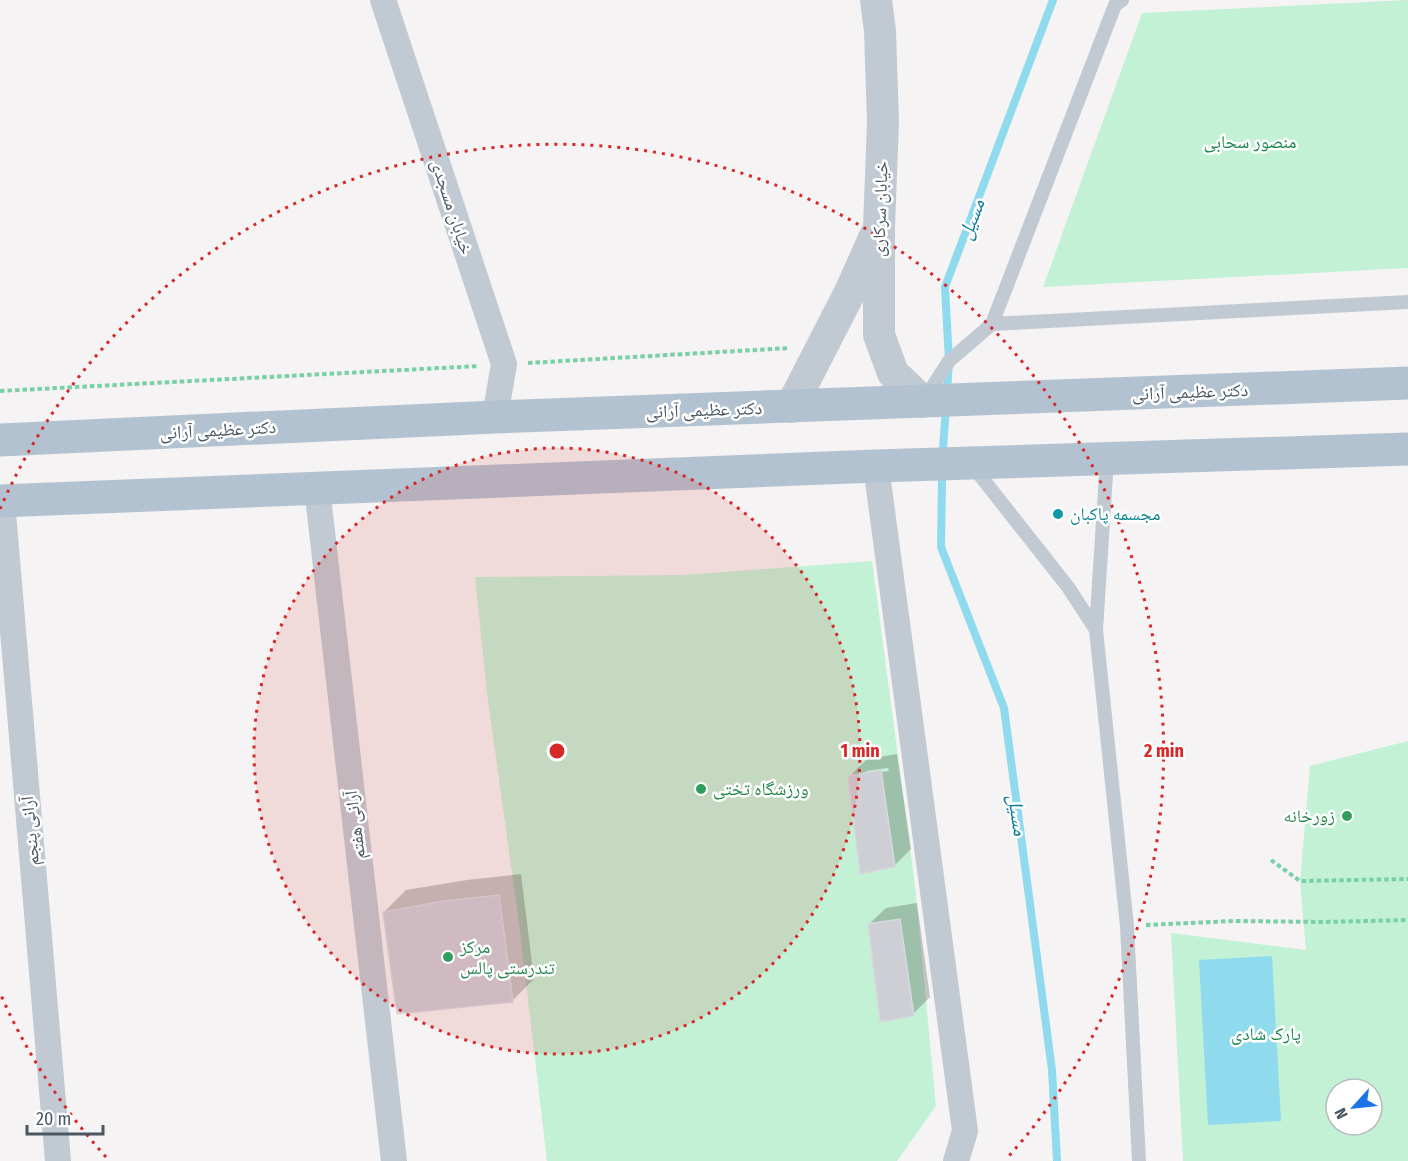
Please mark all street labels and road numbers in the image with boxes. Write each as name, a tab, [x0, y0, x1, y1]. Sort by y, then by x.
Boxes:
street label: خیابان مسجدی	[426, 157, 478, 257]
street label: خیابان سرکاری	[867, 161, 893, 257]
street label: دکتر عظیمی آرانی	[1131, 379, 1249, 405]
street label: دکتر عظیمی آرانی	[645, 397, 763, 423]
street label: دکتر عظیمی آرانی	[159, 416, 277, 444]
street label: آرانی هفتم	[340, 789, 371, 861]
street label: آرانی پنجم	[16, 795, 45, 867]

